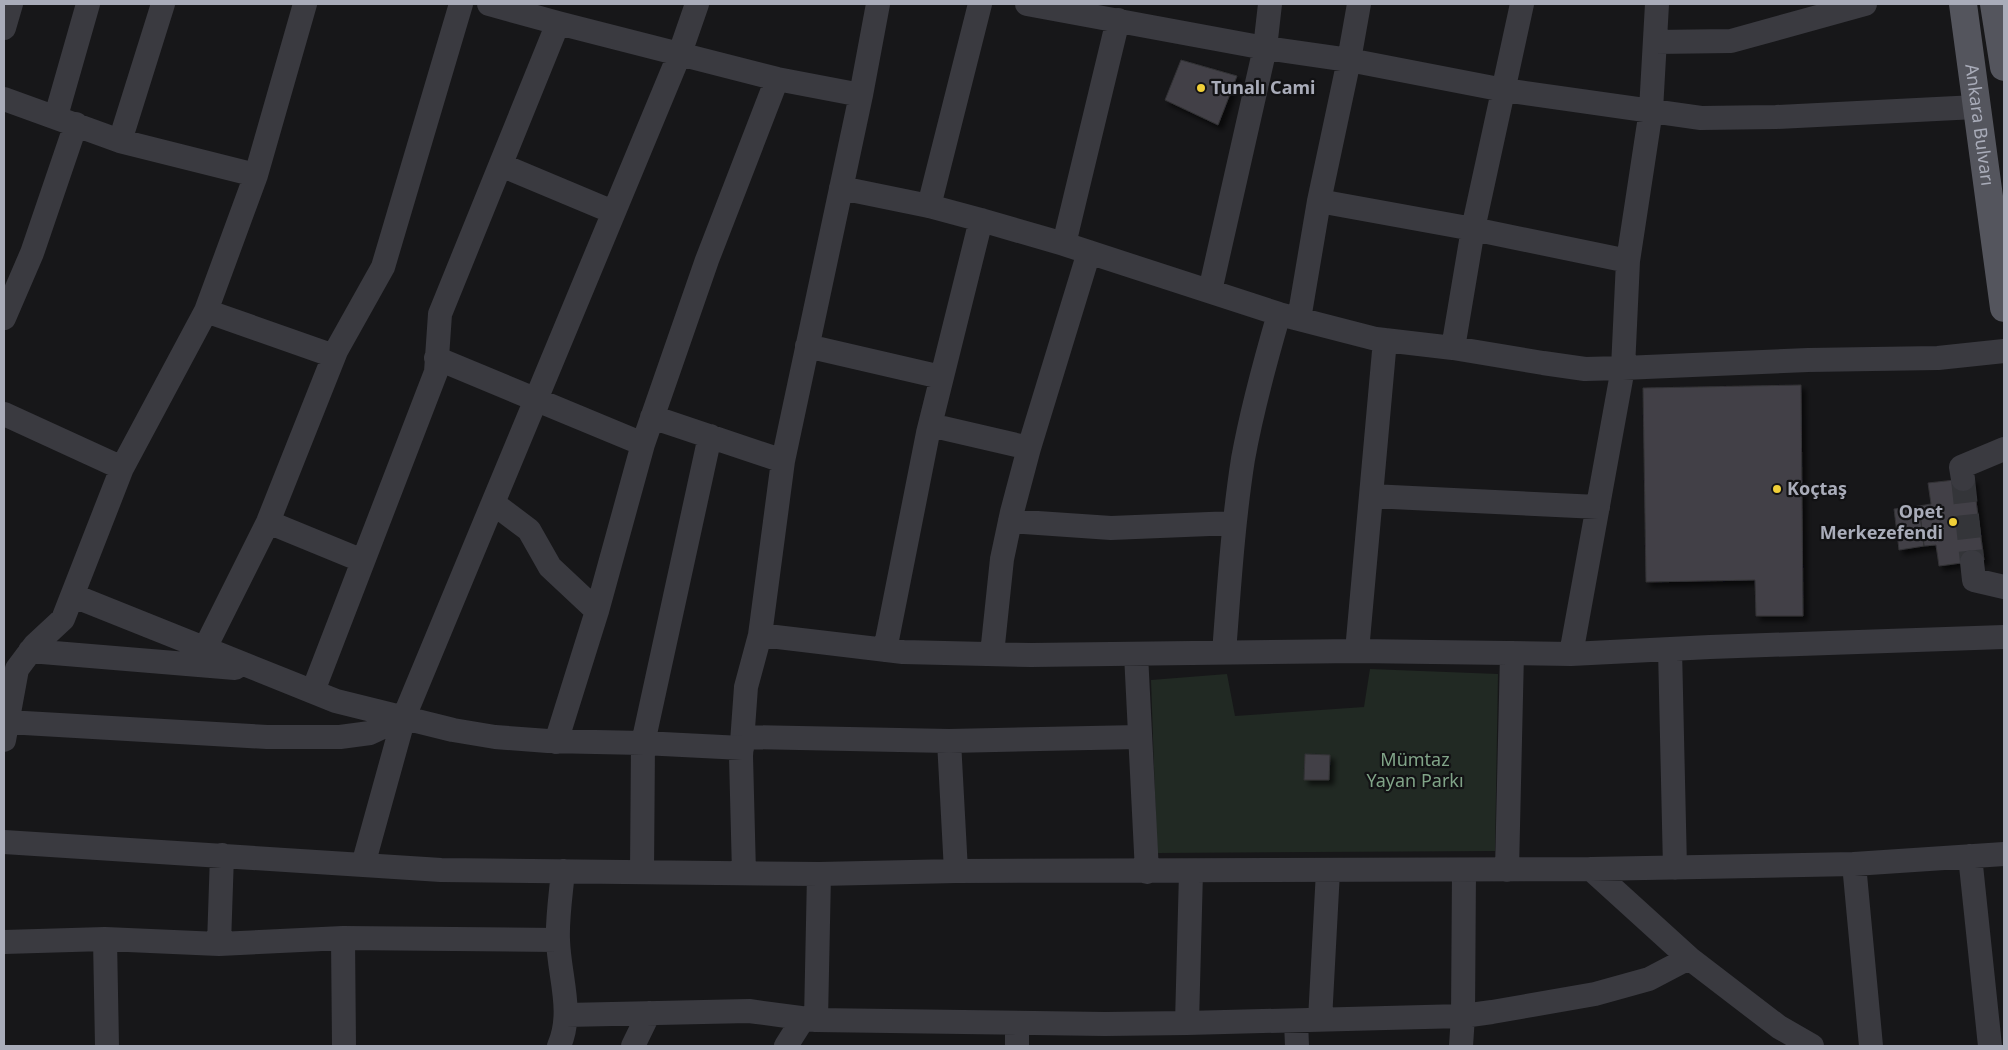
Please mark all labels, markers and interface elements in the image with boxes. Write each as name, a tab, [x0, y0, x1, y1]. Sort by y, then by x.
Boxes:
street label: Ankara Bulvarı	[1960, 62, 2000, 187]
place label: Tunalı Cami	[1211, 75, 1315, 99]
marker: Tunalı Cami	[1195, 82, 1207, 94]
place label: Koçtaş	[1787, 476, 1847, 500]
marker: Koçtaş	[1771, 483, 1783, 495]
place label: Opet Merkezefendi	[1820, 499, 1943, 544]
marker: Opet Merkezefendi	[1947, 516, 1959, 528]
park label: Mümtaz Yayan Parkı	[1366, 747, 1464, 792]

